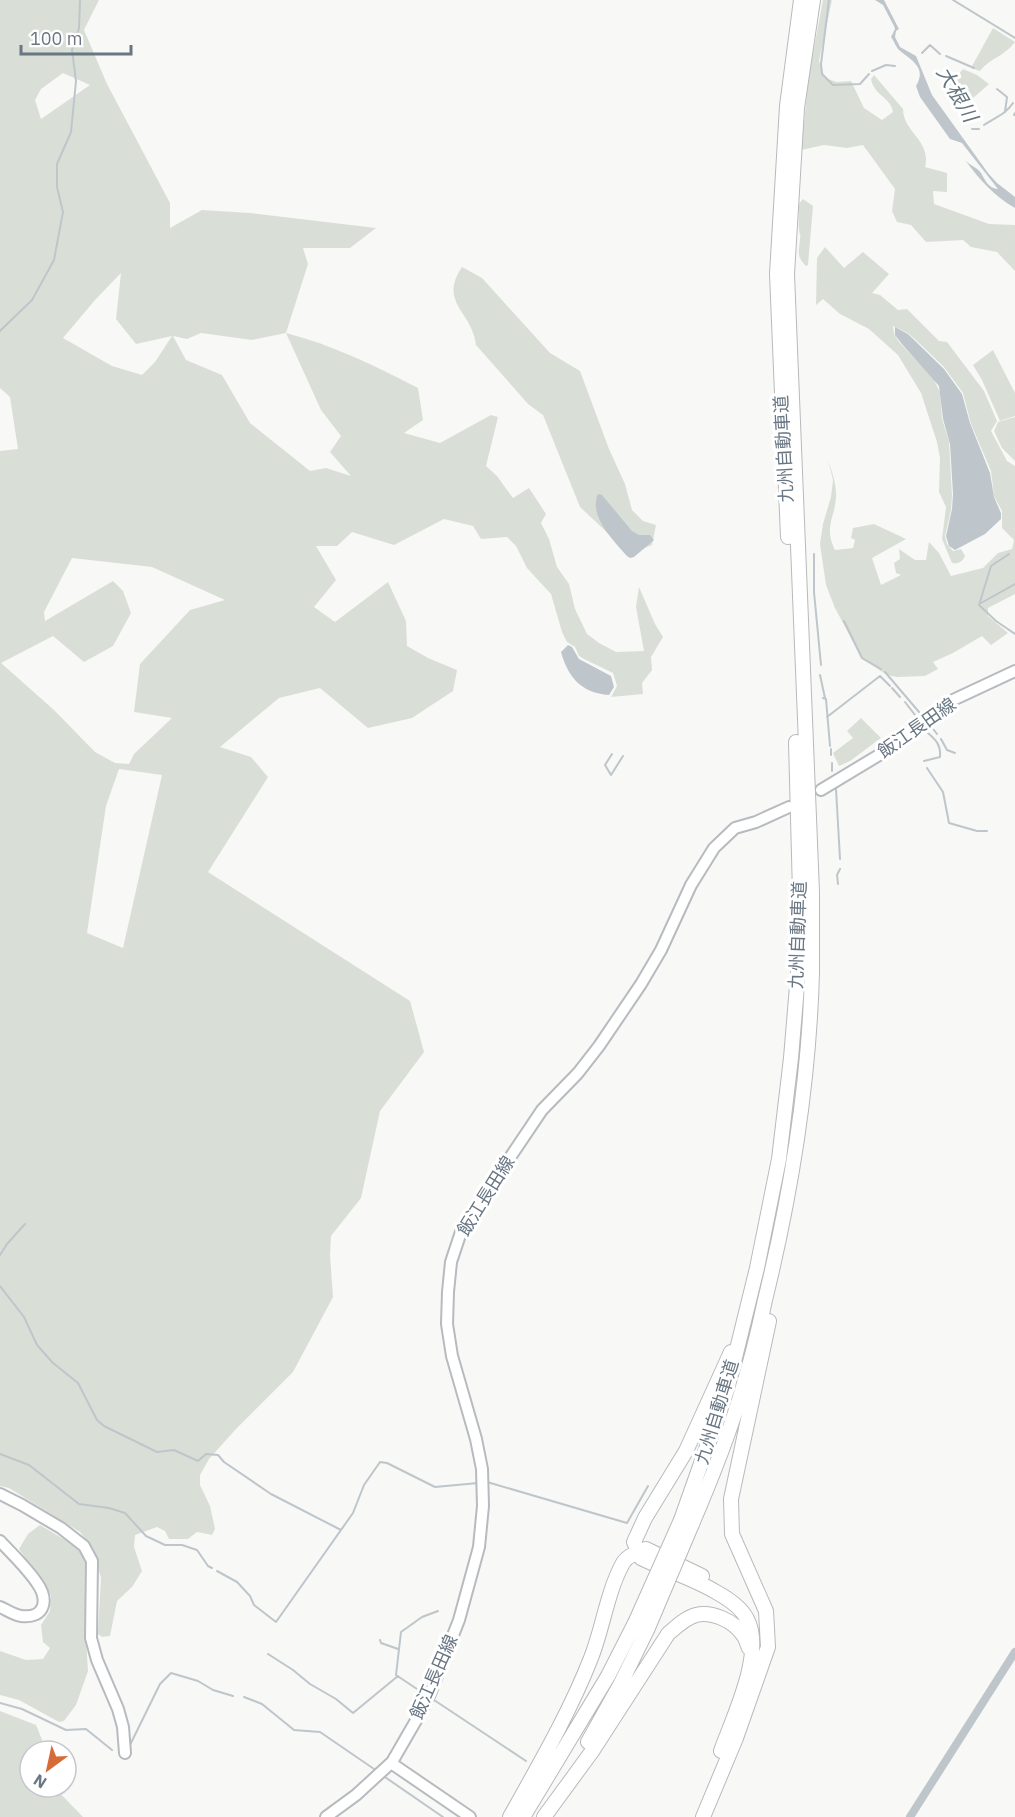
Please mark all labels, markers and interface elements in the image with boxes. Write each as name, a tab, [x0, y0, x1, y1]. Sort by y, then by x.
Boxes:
scale bar	[21, 18, 130, 56]
text: 100 m	[30, 27, 82, 50]
water label: 大根川	[931, 61, 985, 128]
street label: 九州自動車道	[769, 394, 798, 504]
street label: 飯江長田線	[873, 692, 960, 763]
street label: 九州自動車道	[784, 881, 811, 989]
street label: 飯江長田線	[452, 1151, 519, 1240]
street label: 九州自動車道	[690, 1357, 743, 1467]
street label: 飯江長田線	[405, 1631, 462, 1723]
north arrow	[18, 1739, 78, 1799]
text: N	[30, 1770, 50, 1793]

